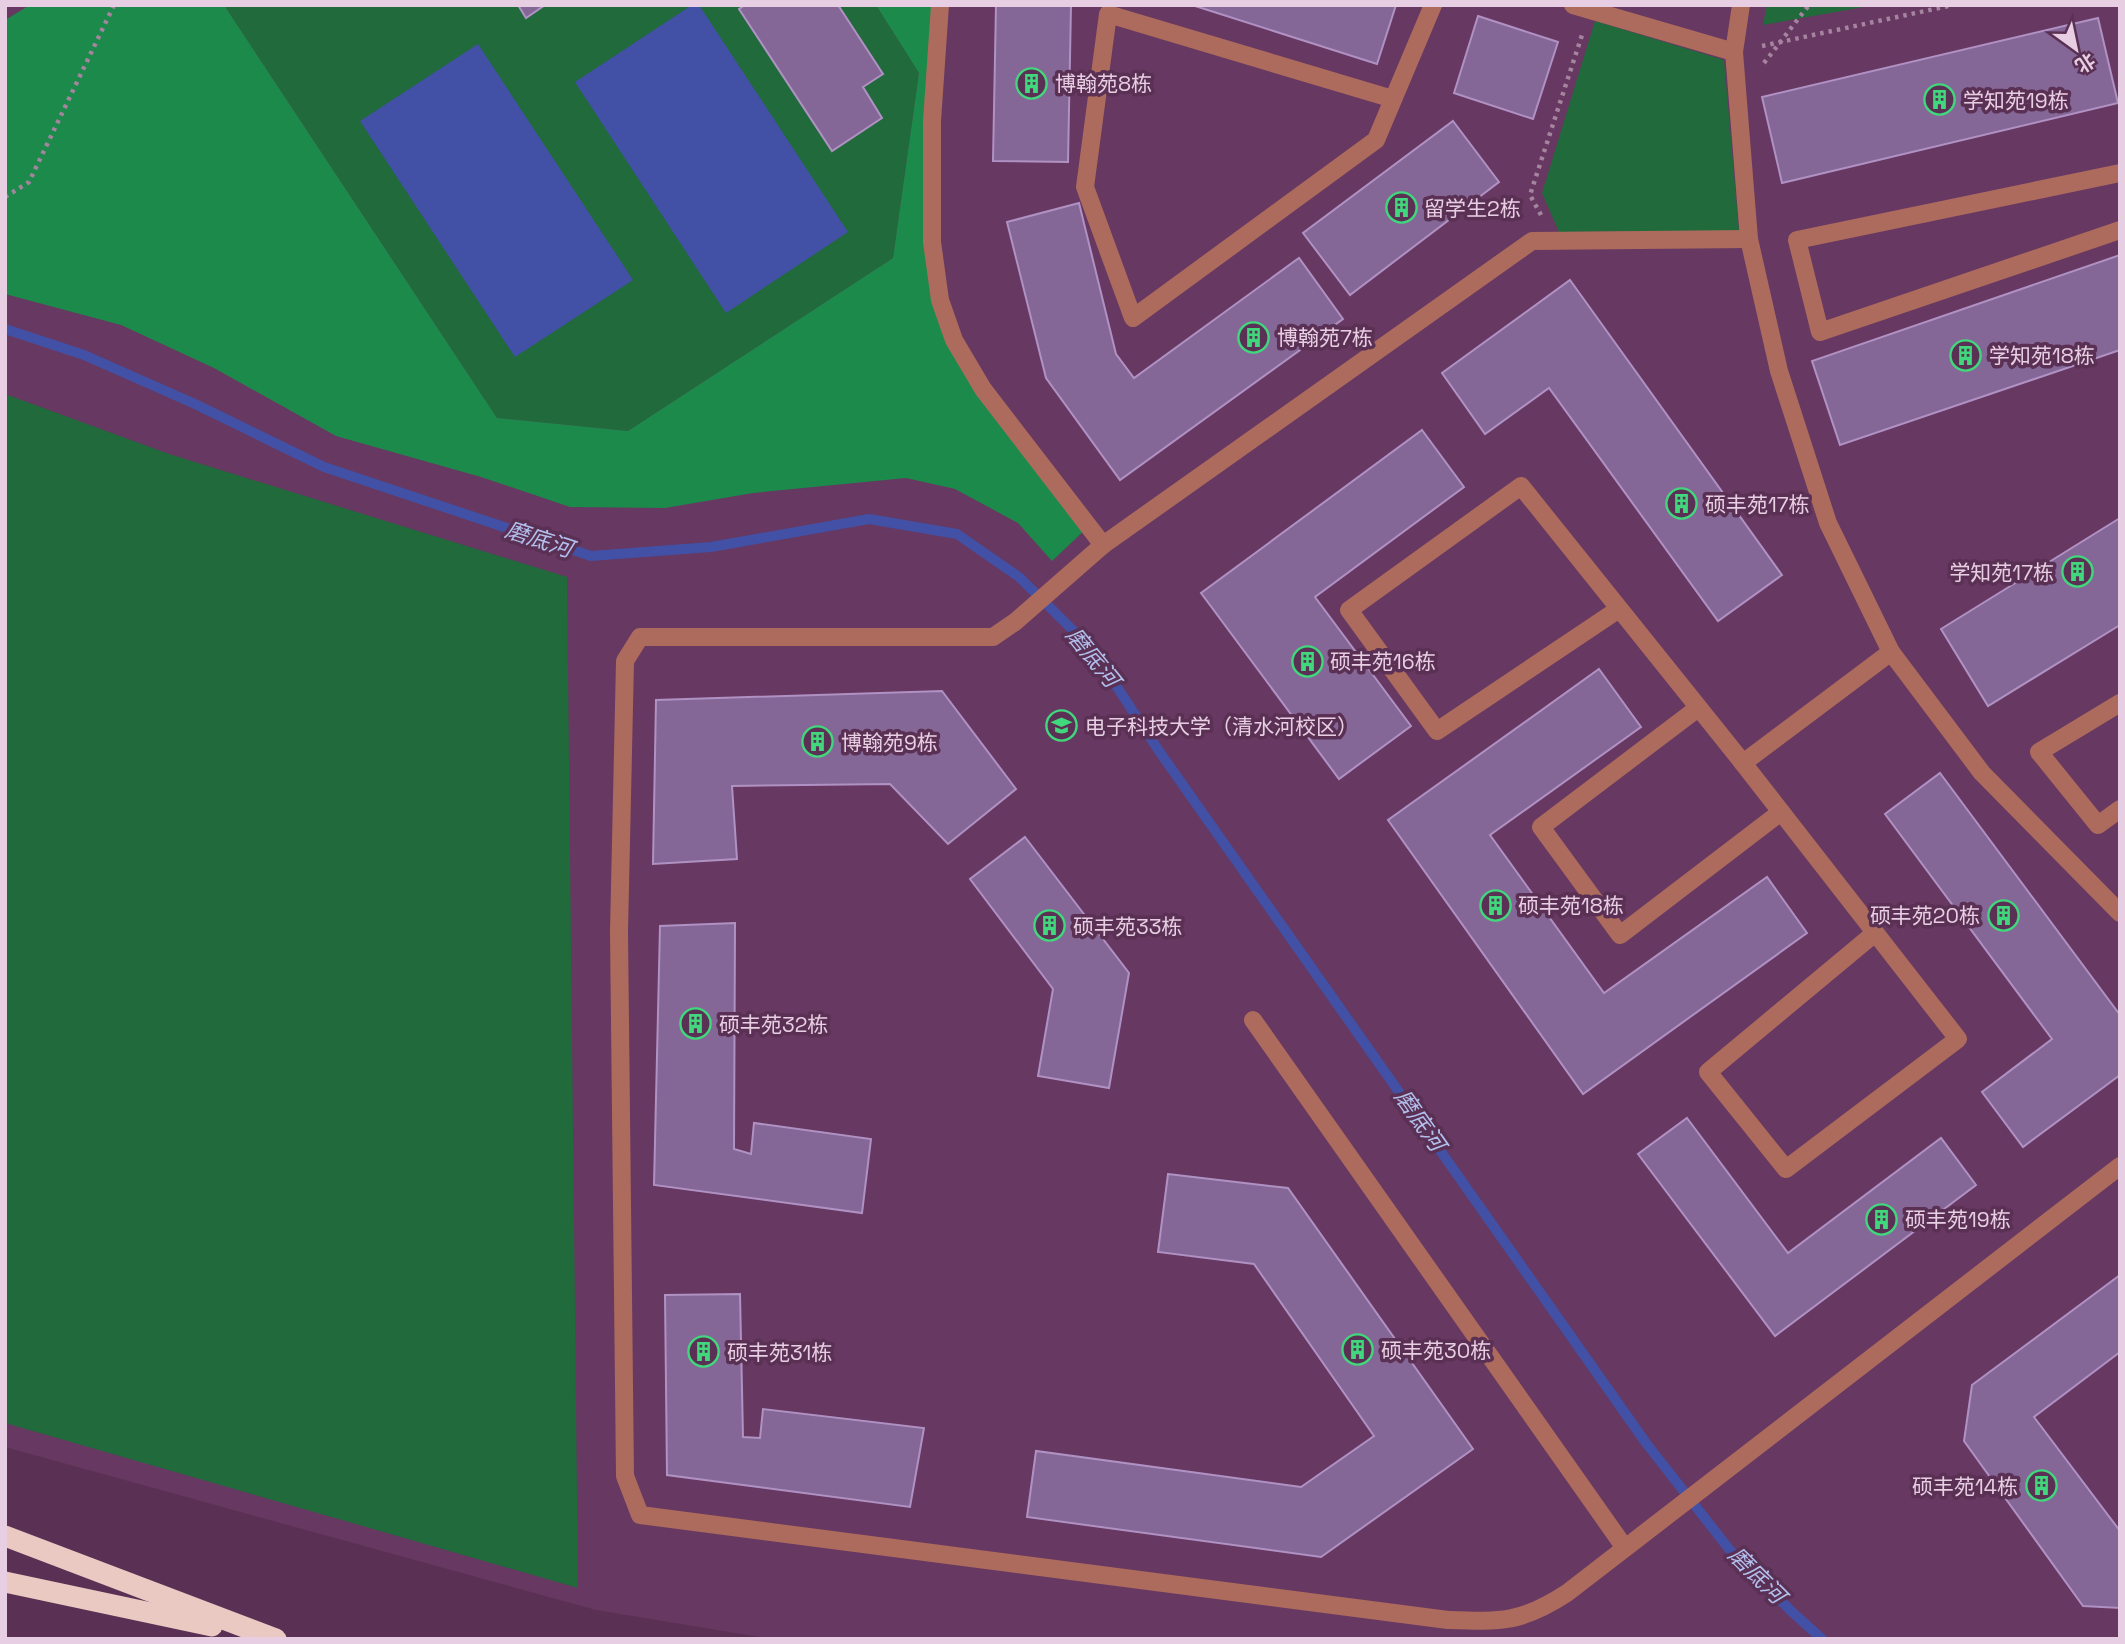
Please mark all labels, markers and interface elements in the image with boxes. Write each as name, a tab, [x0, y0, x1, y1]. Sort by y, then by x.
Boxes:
north arrow	[2041, 14, 2111, 84]
text: 北	[2070, 47, 2100, 78]
building icon: 博翰苑8栋	[1015, 66, 1049, 100]
place label: 博翰苑8栋	[1055, 70, 1152, 97]
building icon: 学知苑19栋	[1923, 83, 1957, 117]
place label: 学知苑19栋	[1963, 87, 2069, 114]
building icon: 留学生2栋	[1384, 191, 1418, 225]
place label: 留学生2栋	[1424, 195, 1521, 222]
building icon: 博翰苑7栋	[1237, 320, 1271, 354]
place label: 博翰苑7栋	[1277, 324, 1373, 351]
building icon: 学知苑18栋	[1949, 338, 1983, 372]
place label: 学知苑18栋	[1989, 342, 2095, 369]
building icon: 硕丰苑17栋	[1665, 487, 1699, 521]
place label: 硕丰苑17栋	[1705, 491, 1810, 518]
water label: 磨底河	[502, 514, 580, 565]
building icon: 学知苑17栋	[2060, 555, 2094, 589]
place label: 学知苑17栋	[1949, 559, 2054, 586]
water label: 磨底河	[1060, 621, 1129, 696]
building icon: 硕丰苑16栋	[1290, 644, 1324, 678]
place label: 硕丰苑16栋	[1330, 648, 1436, 675]
school or university icon: 电子科技大学（清水河校区）	[1045, 709, 1079, 743]
place label: 电子科技大学（清水河校区）	[1085, 713, 1358, 740]
building icon: 博翰苑9栋	[801, 725, 835, 759]
place label: 博翰苑9栋	[841, 729, 938, 756]
building icon: 硕丰苑18栋	[1478, 888, 1512, 922]
place label: 硕丰苑18栋	[1518, 892, 1624, 919]
building icon: 硕丰苑20栋	[1986, 898, 2020, 932]
place label: 硕丰苑20栋	[1870, 902, 1980, 929]
building icon: 硕丰苑33栋	[1033, 909, 1067, 943]
place label: 硕丰苑33栋	[1073, 913, 1182, 940]
building icon: 硕丰苑32栋	[679, 1007, 713, 1041]
place label: 硕丰苑32栋	[719, 1011, 828, 1038]
water label: 磨底河	[1388, 1083, 1454, 1160]
building icon: 硕丰苑19栋	[1865, 1202, 1899, 1236]
place label: 硕丰苑19栋	[1905, 1206, 2011, 1233]
building icon: 硕丰苑30栋	[1341, 1333, 1375, 1367]
building icon: 硕丰苑31栋	[687, 1335, 721, 1369]
place label: 硕丰苑30栋	[1381, 1337, 1491, 1364]
place label: 硕丰苑31栋	[727, 1339, 832, 1366]
building icon: 硕丰苑14栋	[2024, 1469, 2058, 1503]
place label: 硕丰苑14栋	[1912, 1473, 2018, 1500]
water label: 磨底河	[1722, 1540, 1795, 1613]

